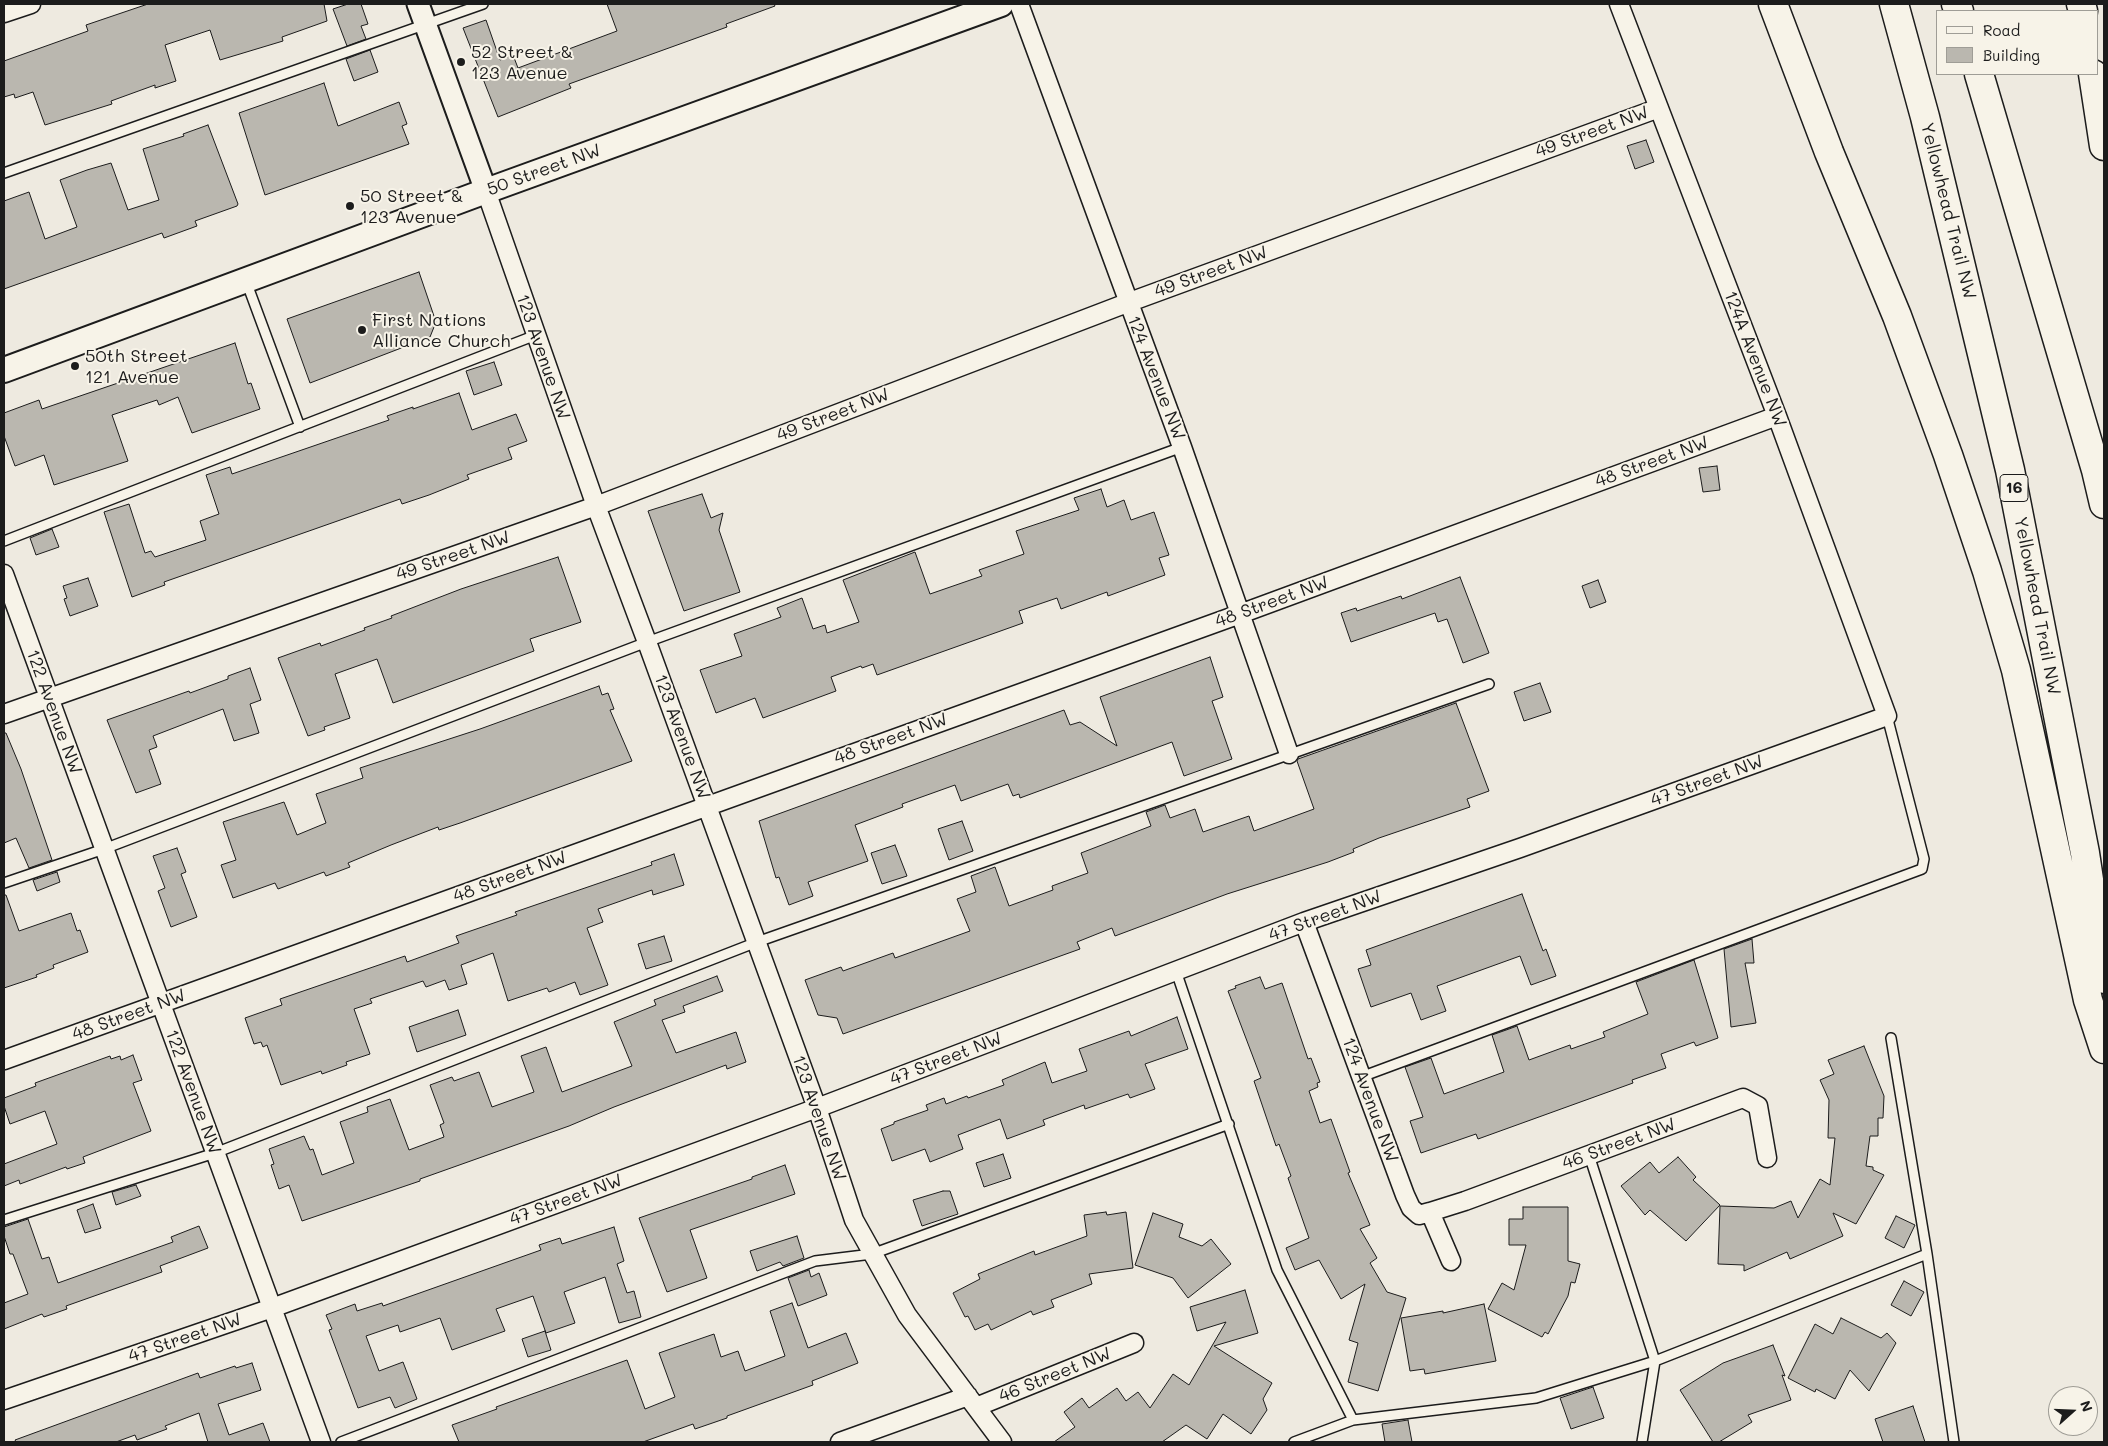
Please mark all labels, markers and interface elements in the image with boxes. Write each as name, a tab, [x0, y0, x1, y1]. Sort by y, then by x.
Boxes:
legend	[1936, 10, 2098, 75]
text: Road	[1983, 20, 2020, 40]
place label: 52 Street & 123 Avenue	[471, 41, 573, 84]
text: Building	[1983, 45, 2040, 65]
marker: 52 Street & 123 Avenue	[455, 56, 467, 68]
street label: 49 Street NW	[1532, 101, 1652, 163]
street label: Yellowhead Trail NW	[1916, 120, 1980, 302]
street label: 50 Street NW	[484, 139, 604, 201]
place label: 50 Street & 123 Avenue	[360, 185, 463, 228]
marker: 50 Street & 123 Avenue	[344, 200, 356, 212]
street label: 49 Street NW	[1151, 241, 1271, 303]
street label: 124A Avenue NW	[1719, 288, 1791, 430]
street label: 123 Avenue NW	[511, 291, 575, 423]
place label: First Nations Alliance Church	[372, 309, 510, 352]
street label: 124 Avenue NW	[1122, 313, 1190, 443]
marker: First Nations Alliance Church	[356, 324, 368, 336]
place label: 50th Street 121 Avenue	[85, 345, 188, 388]
marker: 50th Street 121 Avenue	[69, 360, 81, 372]
street label: 49 Street NW	[774, 384, 892, 446]
street label: 48 Street NW	[1592, 431, 1712, 493]
road number: 16	[2000, 474, 2028, 502]
street label: Yellowhead Trail NW	[2009, 515, 2065, 697]
street label: 49 Street NW	[393, 526, 513, 586]
street label: 48 Street NW	[1212, 571, 1332, 633]
street label: 122 Avenue NW	[21, 647, 87, 777]
street label: 123 Avenue NW	[649, 672, 715, 802]
street label: 48 Street NW	[831, 708, 951, 770]
street label: 47 Street NW	[1648, 751, 1766, 811]
street label: 48 Street NW	[450, 846, 570, 908]
street label: 47 Street NW	[1266, 886, 1384, 946]
street label: 48 Street NW	[69, 984, 189, 1046]
street label: 122 Avenue NW	[160, 1027, 226, 1157]
street label: 47 Street NW	[887, 1028, 1005, 1090]
street label: 124 Avenue NW	[1337, 1035, 1403, 1165]
street label: 123 Avenue NW	[787, 1052, 851, 1184]
street label: 46 Street NW	[1559, 1113, 1679, 1175]
street label: 47 Street NW	[507, 1170, 625, 1230]
street label: 47 Street NW	[125, 1309, 245, 1367]
street label: 46 Street NW	[996, 1343, 1114, 1407]
north arrow	[2048, 1386, 2098, 1436]
text: N	[2076, 1398, 2097, 1414]

